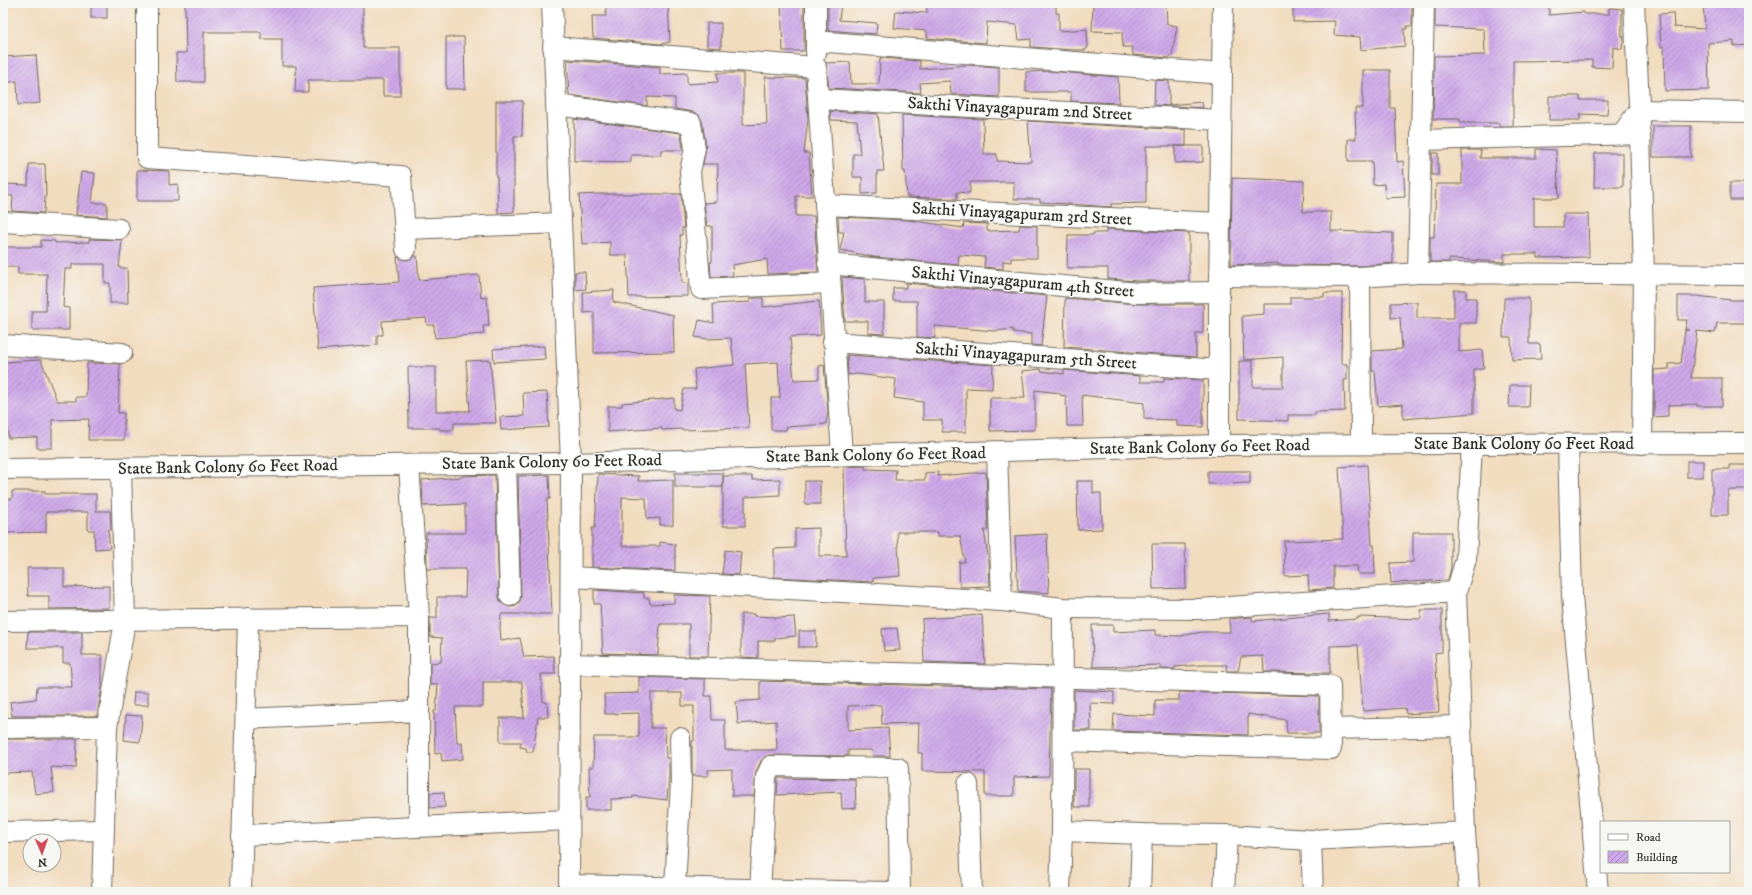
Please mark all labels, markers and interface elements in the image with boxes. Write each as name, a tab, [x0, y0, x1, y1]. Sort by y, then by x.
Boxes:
street label: Sakthi Vinayagapuram 2nd Street	[907, 92, 1133, 126]
street label: Sakthi Vinayagapuram 3rd Street	[911, 197, 1133, 231]
street label: Sakthi Vinayagapuram 4th Street	[911, 261, 1136, 303]
street label: Sakthi Vinayagapuram 5th Street	[914, 337, 1138, 375]
street label: State Bank Colony 60 Feet Road	[1414, 433, 1634, 455]
street label: State Bank Colony 60 Feet Road	[1090, 434, 1311, 460]
street label: State Bank Colony 60 Feet Road	[766, 442, 987, 468]
street label: State Bank Colony 60 Feet Road	[442, 449, 663, 475]
street label: State Bank Colony 60 Feet Road	[118, 454, 339, 480]
legend	[1600, 821, 1730, 873]
text: Road	[1636, 830, 1661, 845]
north arrow	[22, 833, 62, 873]
text: Building	[1636, 850, 1677, 865]
text: N	[38, 855, 47, 869]

